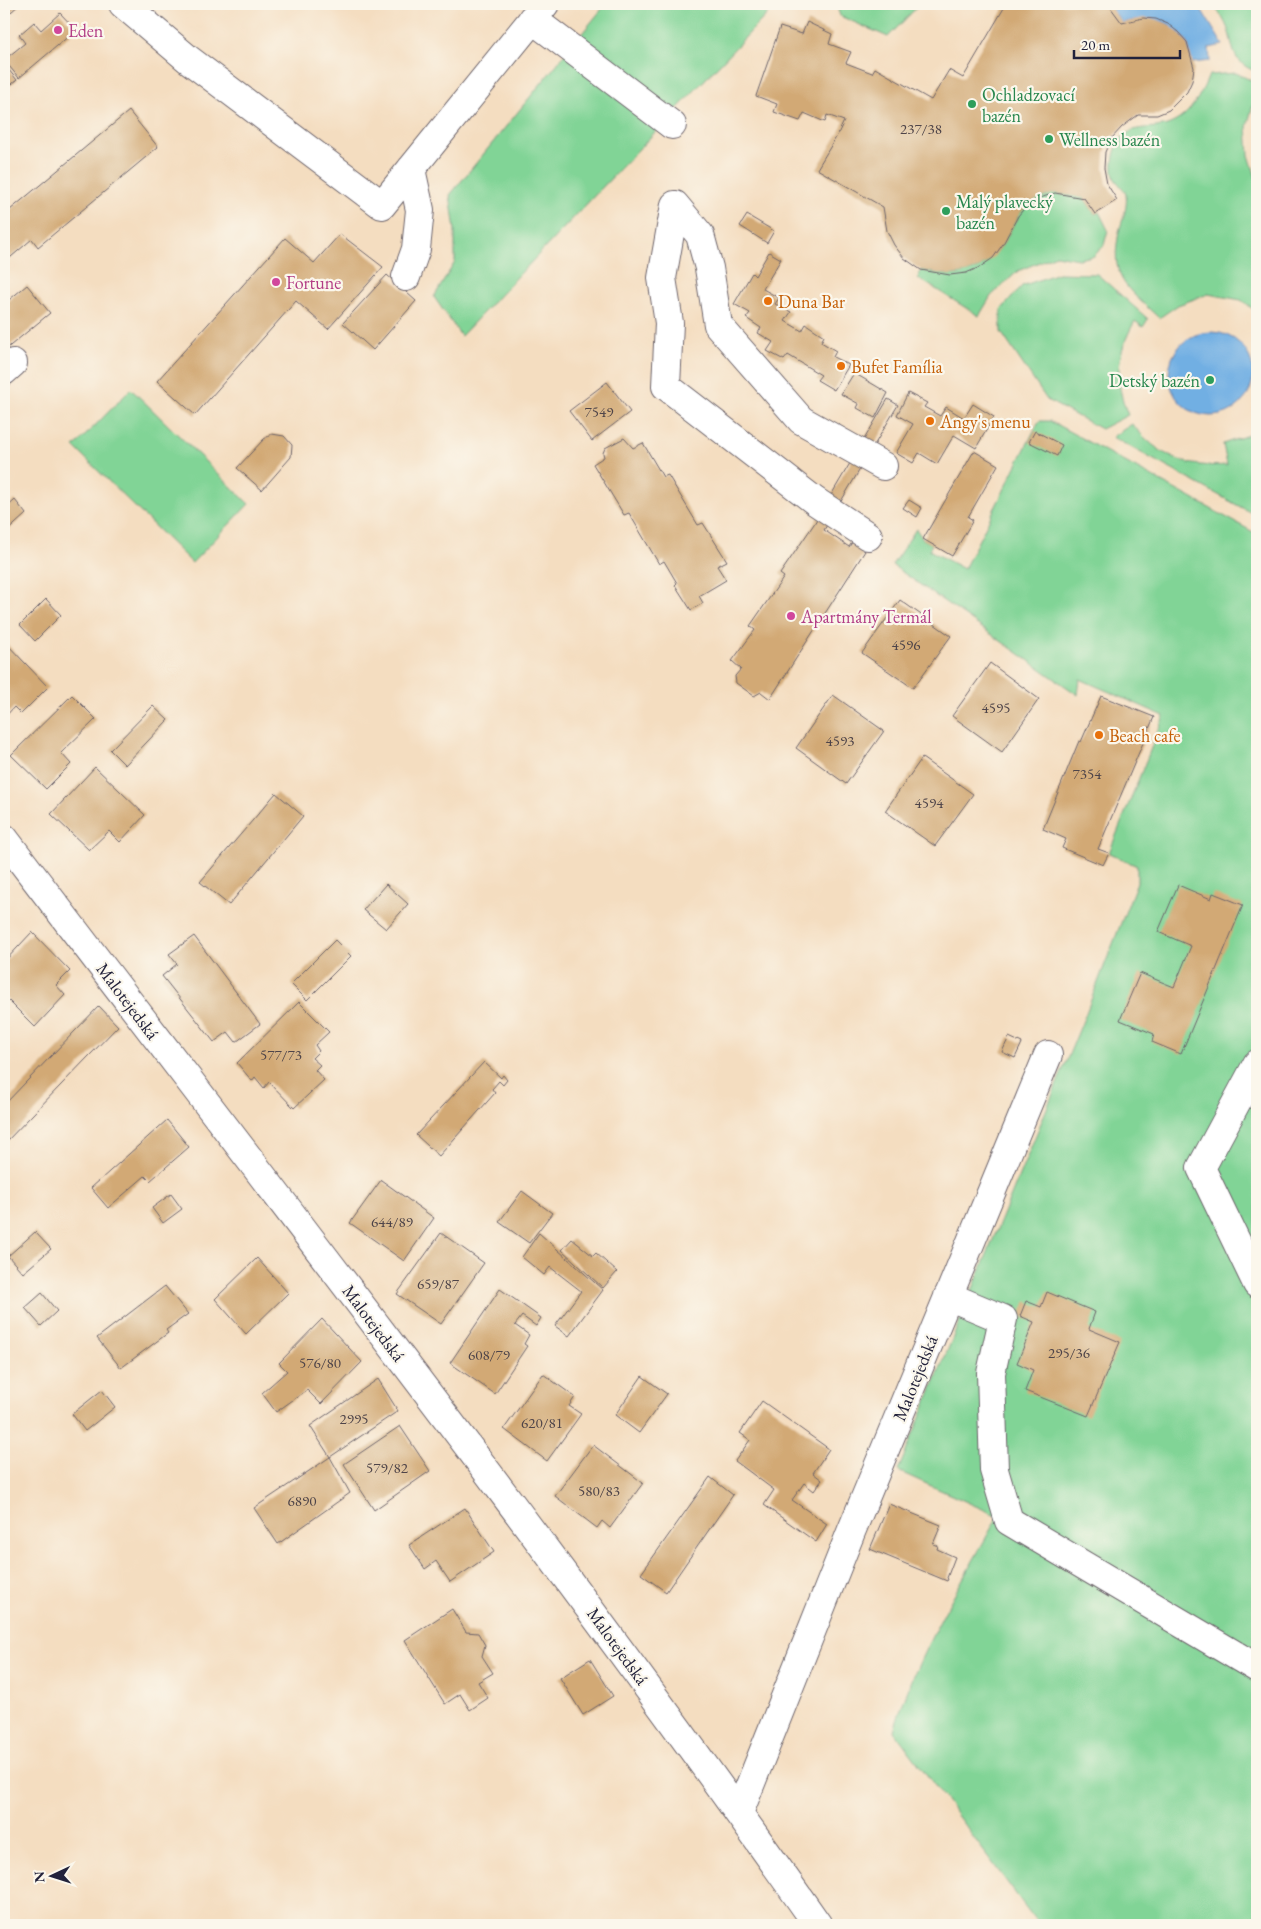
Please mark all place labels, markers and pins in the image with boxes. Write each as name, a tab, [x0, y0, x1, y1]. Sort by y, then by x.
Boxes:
place label: Eden	[68, 19, 104, 42]
marker: Eden	[52, 24, 64, 36]
place label: Ochladzovací bazén	[982, 83, 1075, 127]
marker: Ochladzovací bazén	[966, 98, 978, 110]
place label: Wellness bazén	[1059, 128, 1161, 151]
marker: Wellness bazén	[1043, 133, 1055, 145]
place label: Malý plavecký bazén	[956, 190, 1053, 234]
marker: Malý plavecký bazén	[940, 205, 952, 217]
place label: Fortune	[286, 271, 341, 294]
marker: Fortune	[270, 276, 282, 288]
place label: Duna Bar	[778, 290, 845, 313]
marker: Duna Bar	[762, 295, 774, 307]
place label: Bufet Família	[851, 355, 944, 378]
marker: Bufet Família	[835, 360, 847, 372]
place label: Detský bazén	[1109, 369, 1200, 392]
marker: Detský bazén	[1204, 374, 1216, 386]
place label: Angy's menu	[939, 410, 1031, 433]
marker: Angy's menu	[924, 415, 936, 427]
place label: Apartmány Termál	[800, 605, 931, 628]
marker: Apartmány Termál	[785, 610, 797, 622]
place label: Beach cafe	[1109, 724, 1181, 747]
marker: Beach cafe	[1093, 729, 1105, 741]

